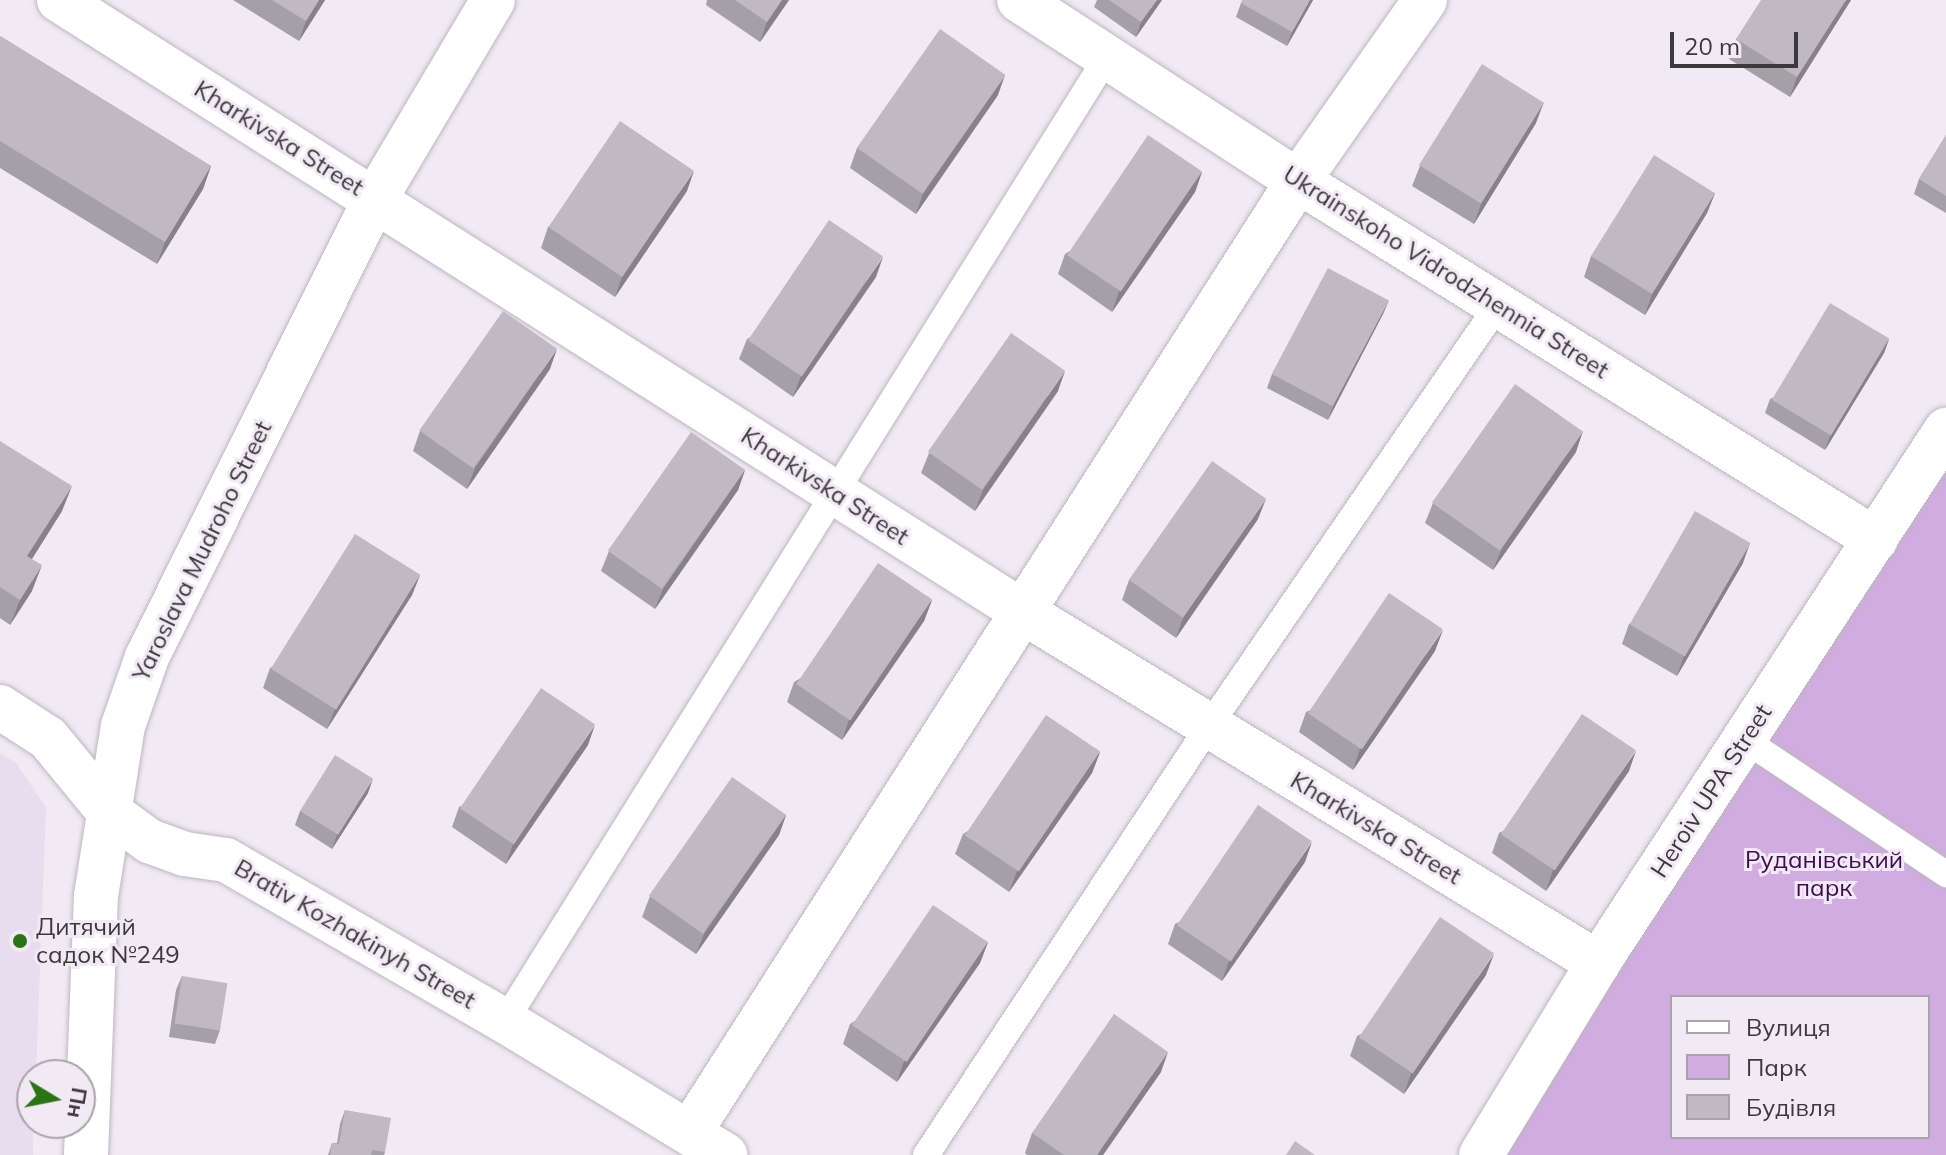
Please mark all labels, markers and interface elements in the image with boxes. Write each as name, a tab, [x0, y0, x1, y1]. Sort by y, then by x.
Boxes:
scale bar	[1674, 16, 1802, 66]
text: 20 m	[1684, 31, 1740, 61]
street label: Kharkivska Street	[189, 74, 369, 202]
street label: Ukrainskoho Vidrodzhennia Street	[1278, 160, 1614, 384]
street label: Yaroslava Mudroho Street	[126, 416, 278, 686]
street label: Kharkivska Street	[736, 421, 914, 551]
street label: Heroiv UPA Street	[1644, 699, 1778, 883]
street label: Kharkivska Street	[1285, 766, 1467, 890]
park label: Руданівський парк	[1745, 846, 1903, 902]
street label: Brativ Kozhakinyh Street	[229, 853, 481, 1015]
place label: Дитячий садок №249	[36, 913, 180, 969]
marker: Дитячий садок №249	[11, 932, 29, 950]
legend	[1670, 995, 1930, 1139]
text: Вулиця	[1746, 1012, 1831, 1042]
text: Парк	[1746, 1052, 1807, 1082]
north arrow	[16, 1059, 96, 1139]
text: Пн	[61, 1085, 94, 1120]
text: Будівля	[1746, 1092, 1836, 1122]

